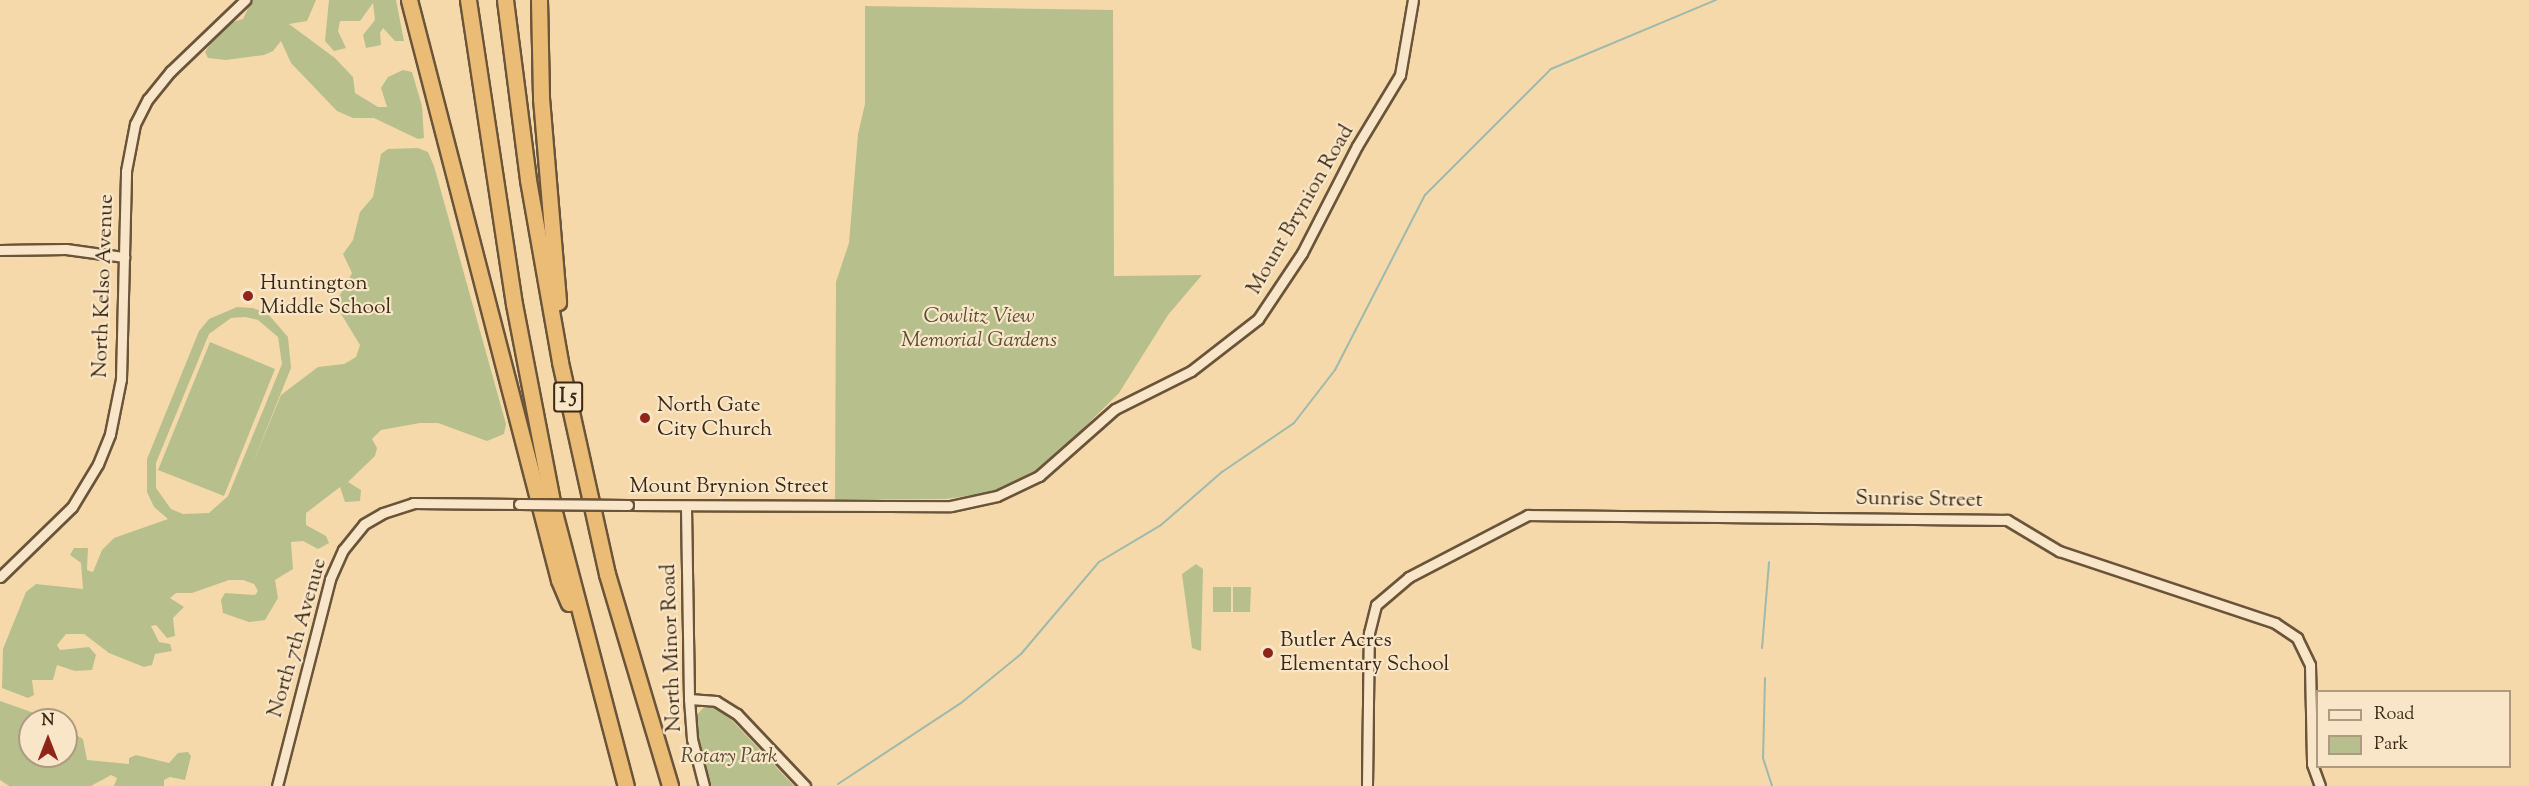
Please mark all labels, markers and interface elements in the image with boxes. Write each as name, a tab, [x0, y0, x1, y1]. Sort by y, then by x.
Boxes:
street label: Mount Brynion Road	[1242, 121, 1360, 299]
street label: North Kelso Avenue	[88, 194, 120, 378]
place label: Huntington Middle School	[260, 271, 391, 321]
marker: Huntington Middle School	[241, 289, 255, 303]
park label: Cowlitz View Memorial Gardens	[901, 304, 1057, 354]
road number: I 5	[553, 380, 583, 414]
place label: North Gate City Church	[657, 393, 772, 443]
marker: North Gate City Church	[638, 411, 652, 425]
street label: Mount Brynion Street	[630, 474, 828, 500]
street label: Sunrise Street	[1855, 486, 1983, 514]
street label: North 7th Avenue	[263, 555, 333, 721]
street label: North Minor Road	[656, 563, 688, 733]
place label: Butler Acres Elementary School	[1280, 628, 1449, 678]
marker: Butler Acres Elementary School	[1261, 646, 1275, 660]
legend	[2316, 690, 2511, 768]
text: Road	[2374, 702, 2414, 728]
north arrow	[18, 708, 78, 768]
text: N	[42, 710, 54, 733]
text: Park	[2374, 732, 2408, 758]
park label: Rotary Park	[680, 744, 778, 770]

